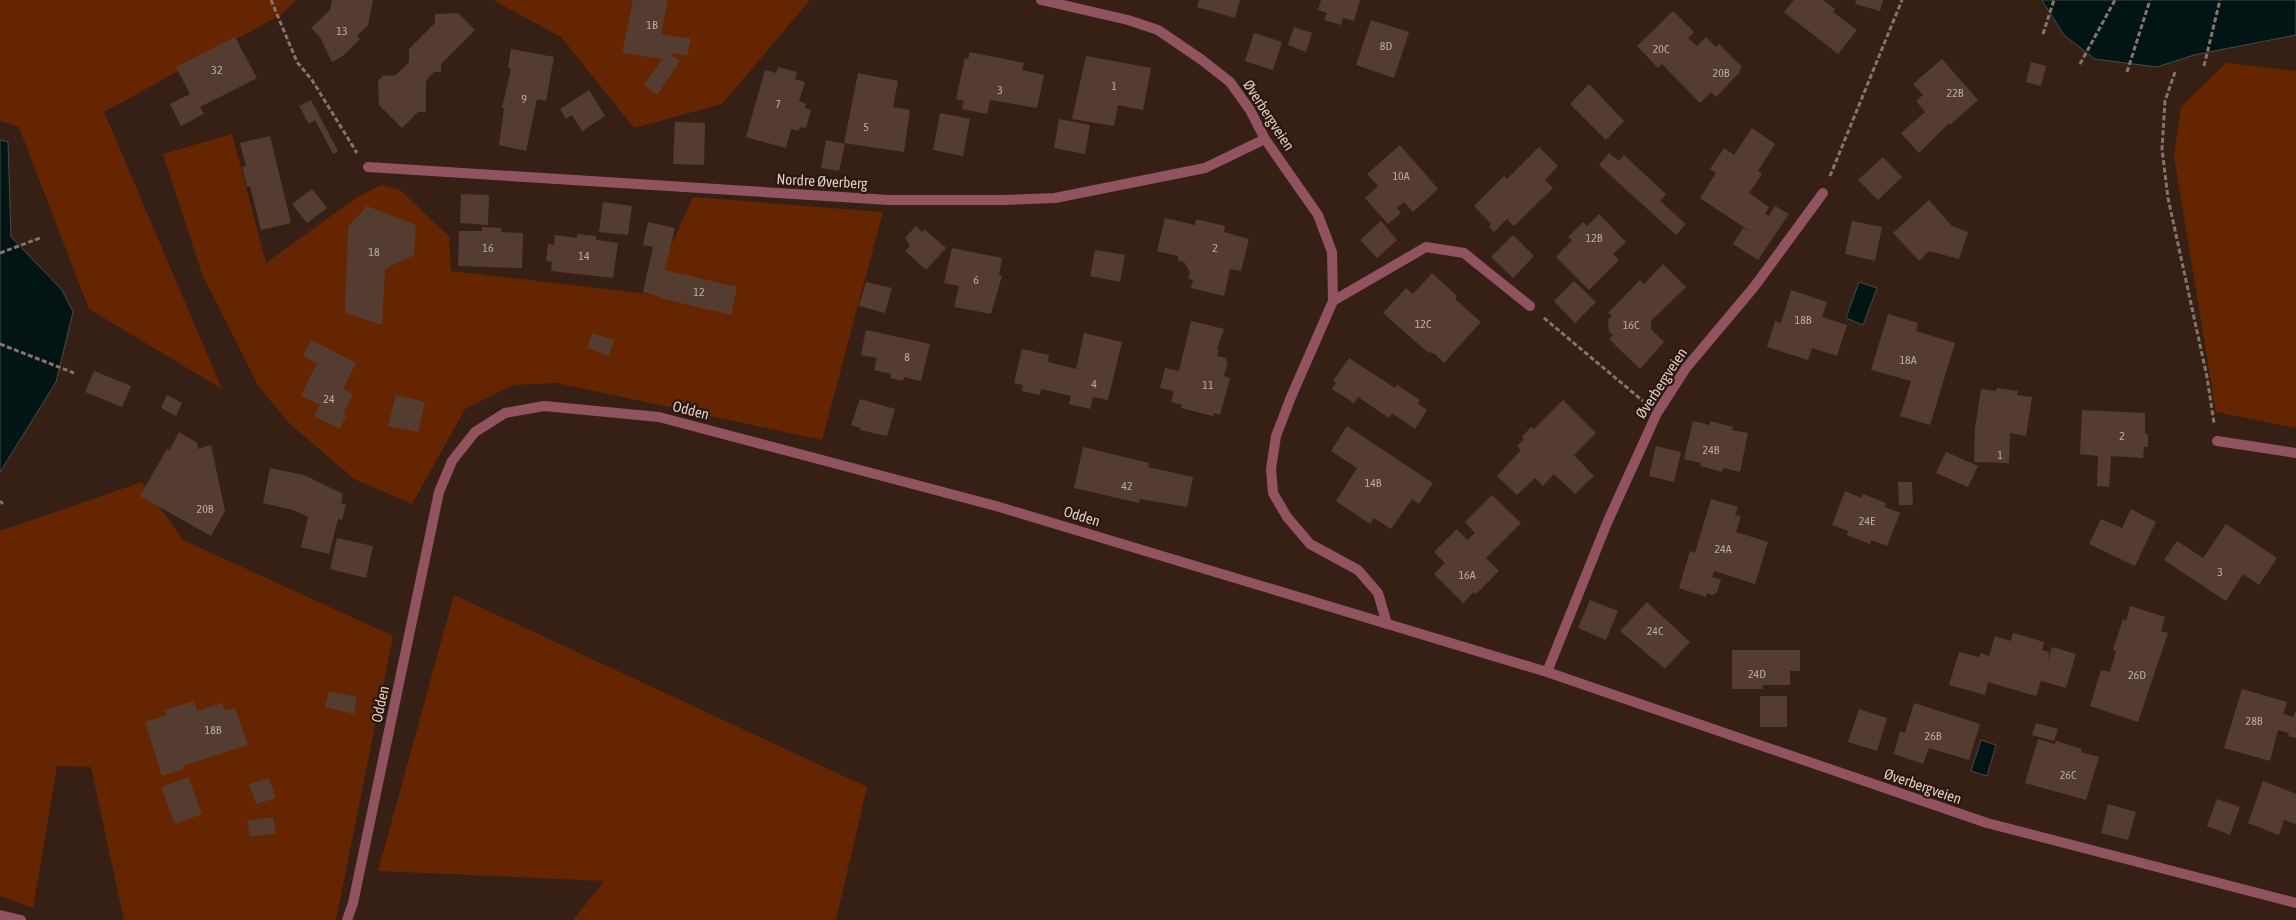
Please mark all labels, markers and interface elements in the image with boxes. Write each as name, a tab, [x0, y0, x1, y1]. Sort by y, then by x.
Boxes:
house number: 1B	[646, 18, 658, 32]
house number: 13	[336, 24, 348, 38]
house number: 8D	[1380, 39, 1392, 53]
house number: 20C	[1653, 42, 1670, 56]
house number: 32	[211, 63, 223, 77]
house number: 20B	[1713, 66, 1730, 80]
street label: Øverbergveien	[1240, 77, 1298, 153]
house number: 1	[1111, 79, 1117, 93]
house number: 3	[997, 83, 1003, 97]
house number: 22B	[1947, 86, 1964, 100]
house number: 9	[521, 92, 527, 106]
house number: 7	[775, 97, 781, 111]
house number: 5	[863, 120, 869, 134]
house number: 10A	[1392, 169, 1410, 183]
street label: Nordre Øverberg	[776, 170, 868, 192]
house number: 12B	[1586, 231, 1603, 245]
house number: 16	[482, 241, 494, 255]
house number: 2	[1212, 241, 1218, 255]
house number: 18	[368, 245, 380, 259]
house number: 14	[578, 249, 590, 263]
house number: 6	[973, 273, 979, 287]
house number: 12	[693, 285, 705, 299]
house number: 18B	[1795, 313, 1812, 327]
house number: 12C	[1415, 317, 1432, 331]
house number: 16C	[1623, 318, 1640, 332]
street label: Øverbergveien	[1632, 345, 1690, 421]
house number: 8	[904, 350, 910, 364]
house number: 18A	[1899, 353, 1917, 367]
house number: 4	[1091, 377, 1097, 391]
house number: 11	[1202, 378, 1214, 392]
house number: 24	[323, 392, 335, 406]
street label: Odden	[671, 397, 711, 423]
house number: 2	[2119, 429, 2125, 443]
house number: 24B	[1703, 443, 1720, 457]
house number: 1	[1997, 448, 2003, 462]
house number: 14B	[1365, 476, 1382, 490]
house number: 42	[1121, 479, 1133, 493]
house number: 20B	[197, 502, 214, 516]
street label: Odden	[1062, 502, 1102, 530]
house number: 24E	[1859, 514, 1875, 528]
house number: 24A	[1714, 542, 1732, 556]
house number: 3	[2217, 565, 2223, 579]
house number: 16A	[1458, 568, 1476, 582]
house number: 24C	[1647, 624, 1664, 638]
house number: 24D	[1748, 667, 1766, 681]
house number: 26D	[2128, 668, 2146, 682]
street label: Odden	[368, 684, 392, 724]
house number: 28B	[2246, 714, 2263, 728]
house number: 18B	[205, 723, 222, 737]
house number: 26B	[1925, 729, 1942, 743]
street label: Øverbergveien	[1882, 765, 1964, 807]
house number: 26C	[2060, 768, 2077, 782]

